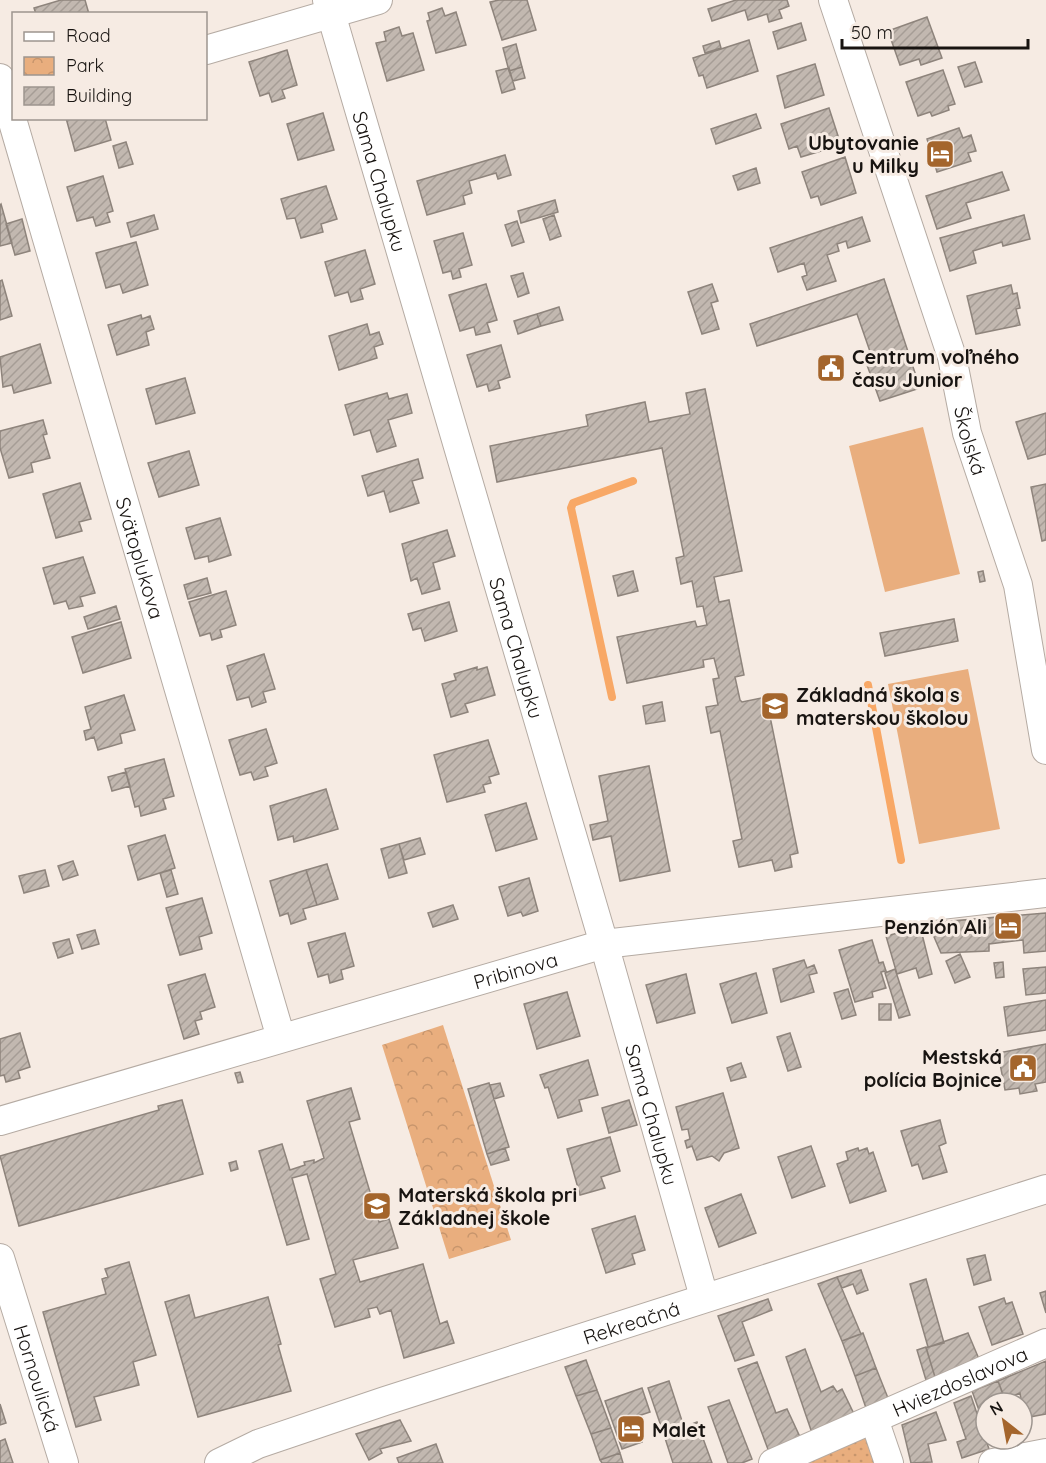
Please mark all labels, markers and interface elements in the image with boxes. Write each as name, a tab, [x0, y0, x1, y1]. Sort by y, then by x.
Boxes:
legend	[12, 12, 207, 120]
scale bar	[842, 12, 1028, 50]
text: 50 m	[851, 21, 893, 44]
text: Road	[66, 24, 111, 47]
text: Park	[66, 54, 104, 77]
text: Building	[66, 84, 132, 107]
street label: Sama Chalupku	[348, 108, 413, 255]
place label: Ubytovanie u Milky	[808, 130, 919, 178]
hotel icon: Ubytovanie u Milky	[924, 138, 956, 170]
place label: Centrum voľného času Junior	[852, 344, 1019, 392]
public building icon: Centrum voľného času Junior	[815, 352, 847, 384]
street label: Školská	[950, 404, 993, 478]
street label: Svätoplukova	[111, 494, 170, 622]
street label: Sama Chalupku	[485, 574, 550, 721]
place label: Základná škola s materskou školou	[796, 682, 968, 730]
school or university icon: Základná škola s materskou školou	[759, 690, 791, 722]
hotel icon: Penzión Ali	[992, 910, 1024, 942]
place label: Penzión Ali	[884, 914, 987, 939]
street label: Pribinova	[470, 946, 560, 994]
street label: Sama Chalupku	[620, 1041, 684, 1188]
place label: Mestská polícia Bojnice	[864, 1044, 1002, 1092]
public building icon: Mestská polícia Bojnice	[1007, 1052, 1039, 1084]
place label: Materská škola pri Základnej škole	[398, 1182, 577, 1230]
school or university icon: Materská škola pri Základnej škole	[361, 1190, 393, 1222]
street label: Rekreačná	[580, 1295, 683, 1349]
street label: Hornoulická	[9, 1321, 66, 1435]
street label: Hviezdoslavova	[888, 1340, 1031, 1422]
north arrow	[974, 1391, 1034, 1451]
text: N	[986, 1397, 1006, 1420]
hotel icon: Malet	[615, 1413, 647, 1445]
place label: Malet	[652, 1417, 706, 1442]

